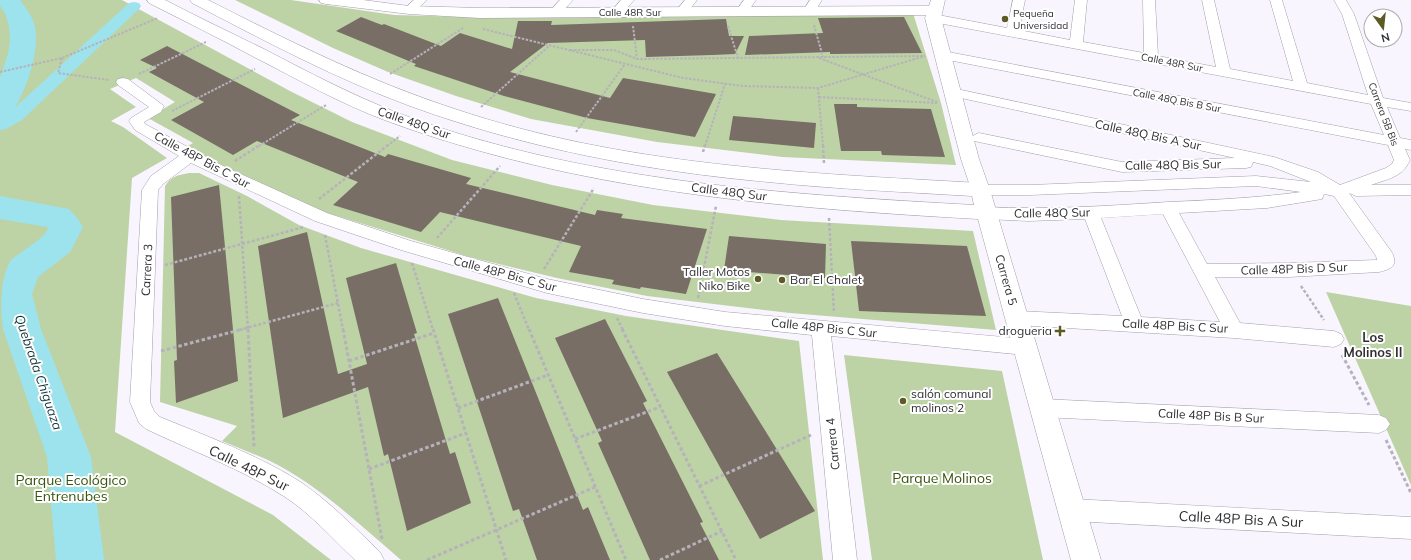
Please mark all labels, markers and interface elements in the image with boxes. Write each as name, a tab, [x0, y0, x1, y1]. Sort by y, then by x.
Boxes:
street label: Calle 48R Sur	[599, 6, 662, 19]
place label: Pequeña Universidad	[1013, 7, 1068, 32]
north arrow	[1363, 8, 1403, 48]
marker: Pequeña Universidad	[1000, 14, 1010, 24]
text: N	[1380, 30, 1391, 45]
street label: Calle 48R Sur	[1140, 50, 1204, 75]
street label: Carrera 5B Bis	[1365, 81, 1402, 148]
street label: Calle 48Q Bis B Sur	[1132, 86, 1222, 115]
street label: Calle 48Q Sur	[376, 103, 453, 142]
street label: Calle 48Q Bis A Sur	[1094, 116, 1203, 153]
street label: Calle 48P Bis C Sur	[152, 128, 253, 191]
street label: Calle 48Q Bis Sur	[1125, 156, 1222, 173]
street label: Calle 48Q Sur	[690, 179, 768, 204]
street label: Calle 48Q Sur	[1014, 204, 1091, 221]
street label: Carrera 3	[138, 244, 155, 296]
street label: Calle 48P Bis C Sur	[452, 253, 559, 295]
street label: Carrera 5	[992, 253, 1021, 307]
street label: Calle 48P Bis D Sur	[1240, 259, 1348, 278]
place label: Taller Motos Niko Bike	[683, 264, 750, 293]
place label: Bar El Chalet	[790, 272, 862, 287]
marker: Taller Motos Niko Bike	[753, 274, 763, 284]
marker: Bar El Chalet	[777, 275, 787, 285]
water label: Quebrada Chiguaza	[12, 312, 66, 432]
street label: Calle 48P Bis C Sur	[770, 314, 878, 341]
street label: Calle 48P Bis C Sur	[1122, 315, 1229, 336]
place label: drogueria	[999, 323, 1052, 338]
marker: drogueria	[1055, 326, 1065, 336]
district label: Los Molinos II	[1344, 329, 1402, 360]
place label: salón comunal molinos 2	[911, 386, 991, 415]
marker: salón comunal molinos 2	[898, 396, 908, 406]
street label: Calle 48P Bis B Sur	[1158, 405, 1265, 426]
street label: Carrera 4	[822, 417, 843, 471]
street label: Calle 48P Sur	[206, 441, 293, 496]
park label: Parque Molinos	[892, 469, 992, 487]
park label: Parque Ecológico Entrenubes	[16, 471, 126, 505]
street label: Calle 48P Bis A Sur	[1178, 507, 1305, 531]

